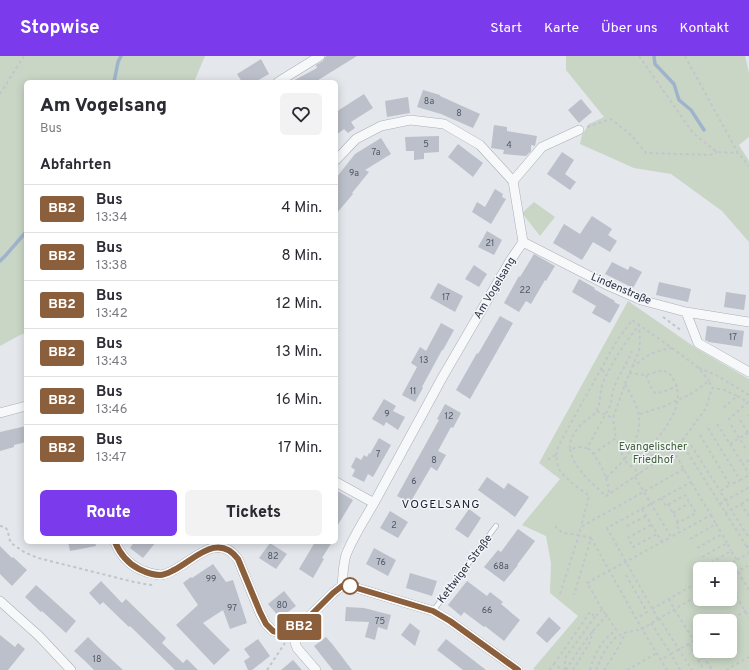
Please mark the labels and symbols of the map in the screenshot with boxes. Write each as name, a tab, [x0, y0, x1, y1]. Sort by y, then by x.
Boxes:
house number: 8a	[424, 96, 434, 107]
house number: 8	[456, 108, 462, 119]
house number: 5	[423, 139, 429, 150]
house number: 4	[506, 140, 512, 151]
house number: 7a	[371, 147, 381, 158]
house number: 9a	[349, 168, 359, 179]
house number: 21	[486, 238, 494, 249]
street label: Am Vogelsang	[471, 254, 519, 322]
street label: Lindenstraße	[589, 270, 653, 308]
house number: 22	[519, 285, 531, 296]
house number: 17	[442, 292, 450, 303]
house number: 17	[729, 332, 737, 343]
house number: 13	[420, 355, 428, 366]
house number: 11	[410, 386, 416, 397]
house number: 9	[384, 409, 390, 420]
house number: 12	[445, 411, 453, 422]
park label: Evangelischer Friedhof	[619, 440, 688, 467]
house number: 7	[376, 449, 381, 460]
house number: 8	[431, 455, 437, 466]
house number: 6	[411, 476, 417, 487]
district label: VOGELSANG	[402, 497, 480, 513]
house number: 2	[391, 520, 397, 531]
street label: Kettwiger Straße	[435, 532, 495, 606]
house number: 82	[268, 551, 278, 562]
house number: 76	[376, 557, 386, 568]
house number: 68a	[493, 561, 509, 572]
house number: 99	[206, 574, 216, 585]
unlabelled marker	[341, 577, 359, 595]
house number: 80	[276, 600, 288, 611]
house number: 97	[227, 603, 237, 614]
house number: 66	[482, 605, 492, 616]
line badge: BB2	[276, 614, 322, 640]
house number: 75	[375, 616, 385, 627]
house number: 18	[93, 654, 101, 665]

